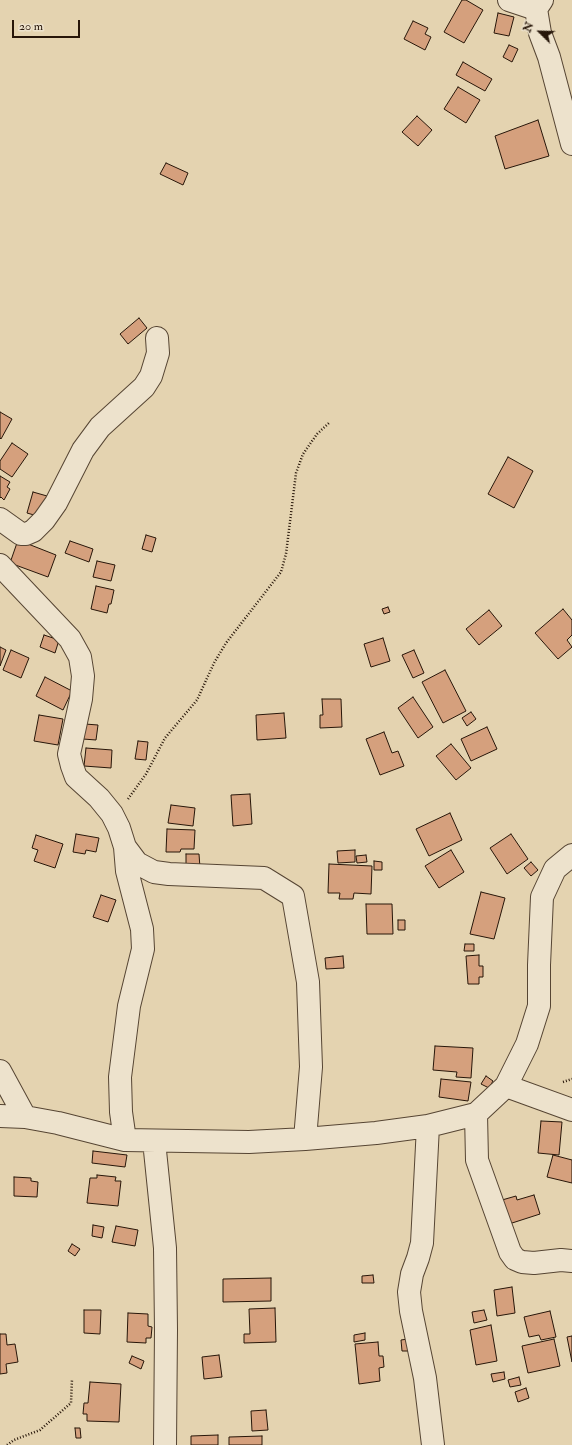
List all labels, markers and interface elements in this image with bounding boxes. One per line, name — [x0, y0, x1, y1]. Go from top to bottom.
scale bar — [14, 12, 82, 38]
north arrow — [520, 12, 560, 52]
text: 20 m — [19, 19, 43, 34]
text: N — [521, 20, 536, 34]

